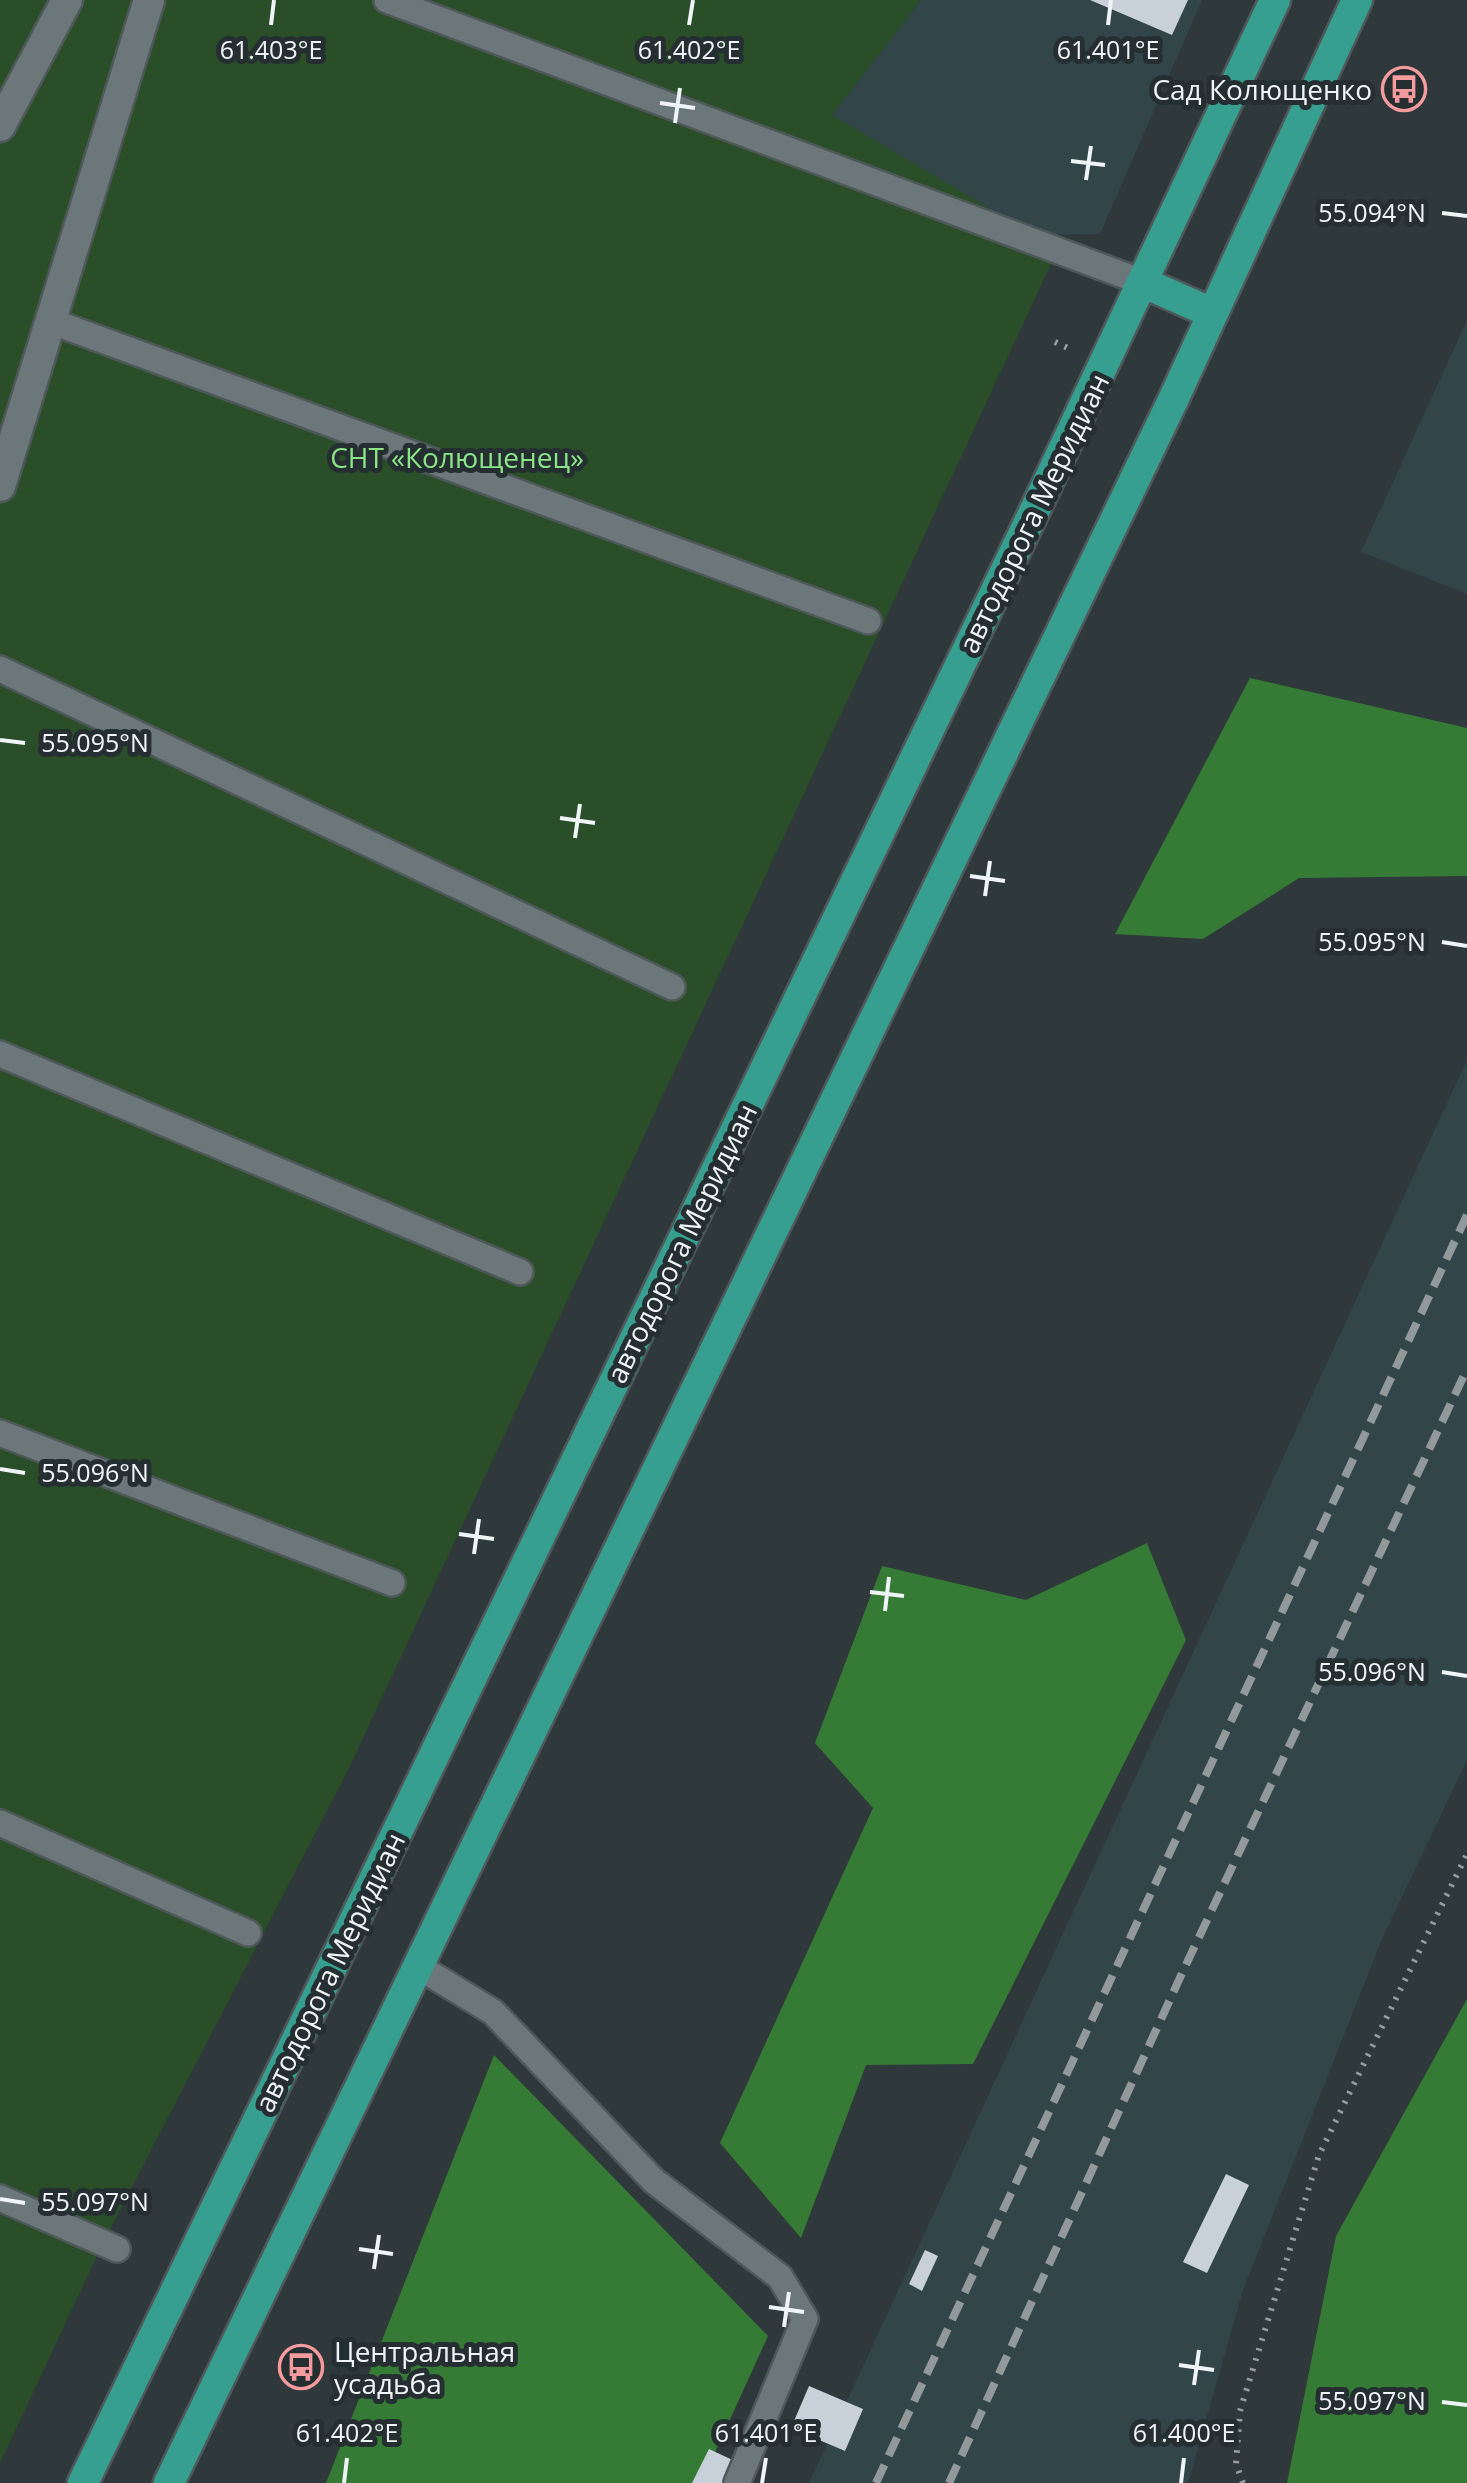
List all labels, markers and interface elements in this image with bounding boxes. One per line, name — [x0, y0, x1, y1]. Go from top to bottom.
text: 61.403°E — [220, 32, 322, 66]
text: 61.402°E — [638, 32, 740, 66]
text: 61.401°E — [1057, 32, 1159, 66]
bus stop icon: Сад Колющенко — [1381, 66, 1427, 112]
place label: Сад Колющенко — [1152, 70, 1372, 108]
text: 55.094°N — [1318, 195, 1426, 229]
street label: автодорога Меридиан — [949, 367, 1117, 659]
park label: СНТ «Колющенец» — [330, 438, 584, 476]
text: 55.095°N — [41, 725, 149, 759]
text: 55.095°N — [1318, 924, 1426, 958]
street label: автодорога Меридиан — [597, 1097, 765, 1389]
text: 55.096°N — [41, 1455, 149, 1489]
text: 55.096°N — [1318, 1654, 1426, 1688]
street label: автодорога Меридиан — [245, 1826, 413, 2118]
text: 55.097°N — [41, 2184, 149, 2218]
place label: Центральная усадьба — [334, 2332, 515, 2402]
bus stop icon: Центральная усадьба — [278, 2344, 324, 2390]
text: 55.097°N — [1318, 2383, 1426, 2417]
text: 61.402°E — [296, 2415, 398, 2449]
text: 61.401°E — [715, 2415, 817, 2449]
text: 61.400°E — [1133, 2415, 1235, 2449]

